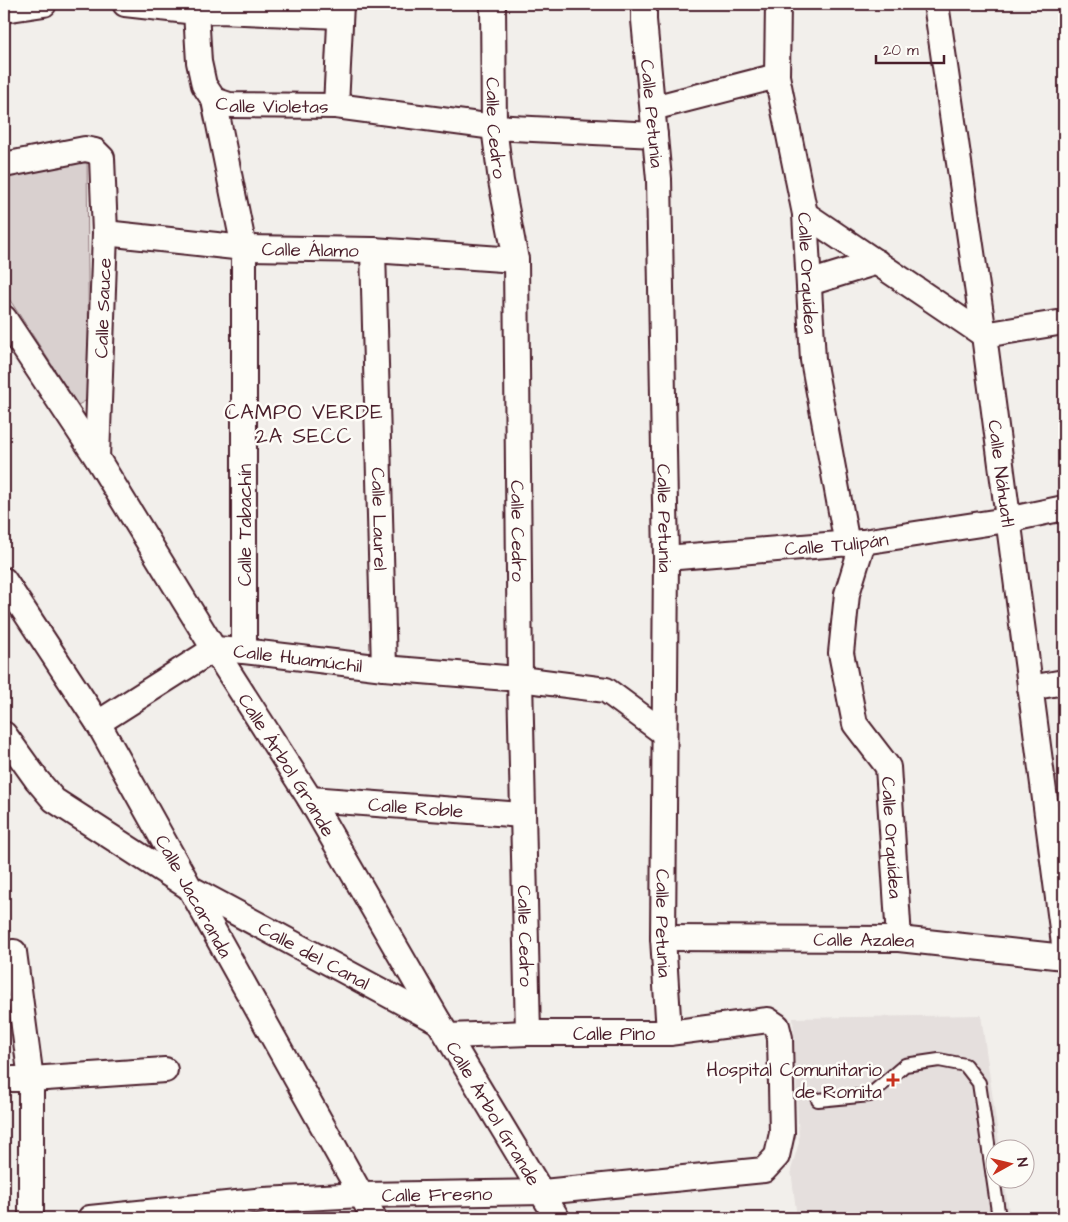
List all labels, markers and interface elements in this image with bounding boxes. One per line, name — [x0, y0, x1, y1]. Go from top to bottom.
scale bar — [876, 32, 943, 64]
text: 20 m — [883, 40, 919, 61]
street label: Calle Petunia — [633, 58, 670, 169]
street label: Calle Cedro — [479, 77, 513, 181]
street label: Calle Violetas — [212, 89, 329, 121]
street label: Calle Orquídea — [790, 211, 824, 335]
street label: Calle Álamo — [261, 236, 359, 265]
street label: Calle Sauce — [88, 257, 119, 359]
district label: CAMPO VERDE 2A SECC — [224, 398, 384, 451]
street label: Calle Náhuatl — [980, 418, 1021, 529]
street label: Calle Tabachín — [232, 464, 259, 586]
street label: Calle Petunia — [649, 464, 678, 573]
street label: Calle Laurel — [364, 467, 393, 571]
street label: Calle Cedro — [503, 480, 531, 582]
street label: Calle Tulipán — [784, 526, 890, 563]
street label: Calle Huamúchil — [233, 638, 364, 680]
street label: Calle Árbol Grande — [231, 689, 341, 842]
street label: Calle Orquídea — [874, 776, 908, 900]
street label: Calle Roble — [367, 791, 464, 826]
street label: Calle Jacaranda — [148, 830, 238, 963]
street label: Calle Petunia — [648, 869, 677, 979]
street label: Calle Cedro — [510, 885, 539, 988]
street label: Calle del Canal — [253, 915, 374, 997]
street label: Calle Azalea — [813, 927, 916, 956]
street label: Calle Pino — [573, 1021, 655, 1048]
street label: Calle Árbol Grande — [439, 1036, 546, 1191]
place label: Hospital Comunitario de Romita — [707, 1057, 882, 1106]
marker: Hospital Comunitario de Romita — [886, 1073, 900, 1087]
north arrow — [986, 1140, 1036, 1190]
text: N — [1011, 1157, 1032, 1168]
street label: Calle Fresno — [381, 1181, 493, 1210]

